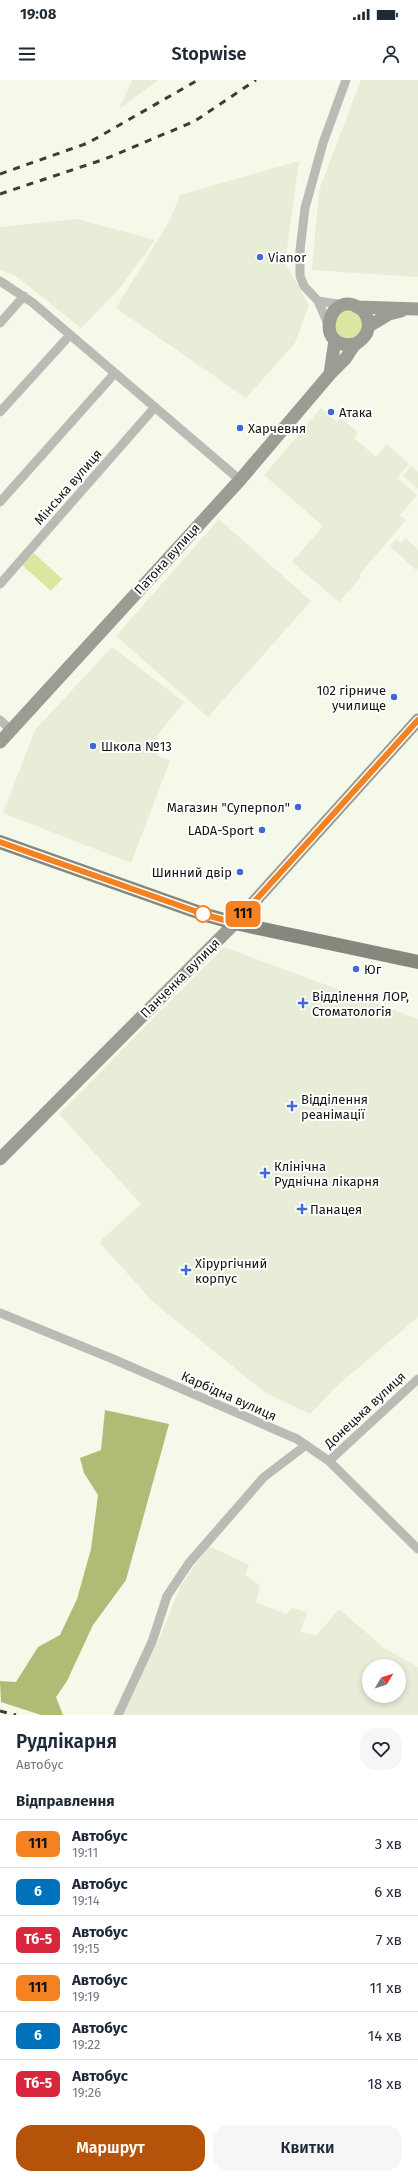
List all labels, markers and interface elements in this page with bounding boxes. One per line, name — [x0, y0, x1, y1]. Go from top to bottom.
text: 19:08 — [20, 5, 56, 23]
icon: menu — [16, 43, 38, 65]
text: Stopwise — [172, 43, 246, 65]
icon: person — [380, 43, 402, 65]
place label: Vianor — [268, 250, 306, 265]
marker: Vianor — [255, 252, 265, 262]
place label: Атака — [339, 405, 372, 420]
marker: Атака — [326, 407, 336, 417]
place label: Харчевня — [248, 421, 306, 436]
marker: Харчевня — [235, 423, 245, 433]
street label: Мінська вулиця — [31, 446, 105, 528]
street label: Патона вулиця — [131, 520, 203, 598]
place label: 102 гірниче училище — [317, 683, 386, 713]
marker: 102 гірниче училище — [389, 692, 399, 702]
place label: Школа №13 — [101, 739, 172, 754]
marker: Школа №13 — [88, 741, 98, 751]
place label: Магазин "Суперпол" — [167, 800, 290, 815]
marker: Магазин "Суперпол" — [293, 802, 303, 812]
place label: LADA-Sport — [188, 823, 254, 838]
marker: LADA-Sport — [257, 825, 267, 835]
place label: Шинний двір — [152, 865, 232, 880]
marker: Шинний двір — [235, 867, 245, 877]
line badge: 111 — [220, 901, 266, 927]
unlabelled marker — [194, 905, 212, 923]
text: 111 — [234, 905, 252, 922]
street label: Панченка вулиця — [137, 935, 223, 1021]
place label: Юг — [364, 962, 382, 977]
marker: Юг — [351, 964, 361, 974]
place label: Відділення ЛОР, Стоматологія — [312, 989, 409, 1019]
marker: Відділення ЛОР, Стоматологія — [297, 997, 309, 1009]
place label: Відділення реанімації — [301, 1092, 368, 1122]
marker: Відділення реанімації — [286, 1100, 298, 1112]
place label: Клінічна Руднічна лікарня — [274, 1159, 379, 1189]
marker: Клінічна Руднічна лікарня — [259, 1167, 271, 1179]
place label: Панацея — [310, 1202, 362, 1217]
marker: Панацея — [297, 1204, 307, 1214]
place label: Хірургічний корпус — [195, 1256, 267, 1286]
marker: Хірургічний корпус — [180, 1264, 192, 1276]
street label: Карбідна вулиця — [179, 1368, 279, 1424]
street label: Донецька вулиця — [321, 1369, 409, 1452]
north arrow — [362, 1659, 406, 1703]
map controls — [362, 1659, 406, 1703]
button: heart — [360, 1728, 402, 1770]
text: Рудлікарня — [16, 1730, 117, 1753]
text: Автобус — [16, 1757, 64, 1772]
text: Відправлення — [16, 1792, 115, 1810]
text: Автобус — [72, 1827, 128, 1845]
text: 111 — [29, 1835, 47, 1852]
text: 3 хв — [375, 1835, 402, 1853]
text: 19:11 — [72, 1845, 98, 1860]
text: Автобус — [72, 1875, 128, 1893]
text: 6 — [34, 1883, 42, 1900]
text: 6 хв — [374, 1883, 402, 1901]
text: 19:14 — [72, 1893, 100, 1908]
text: Автобус — [72, 1923, 128, 1941]
text: Тб-5 — [24, 1931, 52, 1948]
text: 7 хв — [376, 1931, 402, 1949]
text: 19:15 — [72, 1941, 99, 1956]
text: Автобус — [72, 1971, 128, 1989]
text: 111 — [29, 1979, 47, 1996]
text: 11 хв — [370, 1979, 402, 1997]
text: 19:19 — [72, 1989, 100, 2004]
text: Автобус — [72, 2019, 128, 2037]
text: 6 — [34, 2027, 42, 2044]
text: 14 хв — [368, 2027, 402, 2045]
text: 19:22 — [72, 2037, 100, 2052]
text: Автобус — [72, 2067, 128, 2085]
text: Тб-5 — [24, 2075, 52, 2092]
text: 18 хв — [368, 2075, 402, 2093]
text: 19:26 — [72, 2085, 101, 2100]
button: Маршрут — [16, 2125, 205, 2171]
button: Квитки — [213, 2125, 402, 2171]

